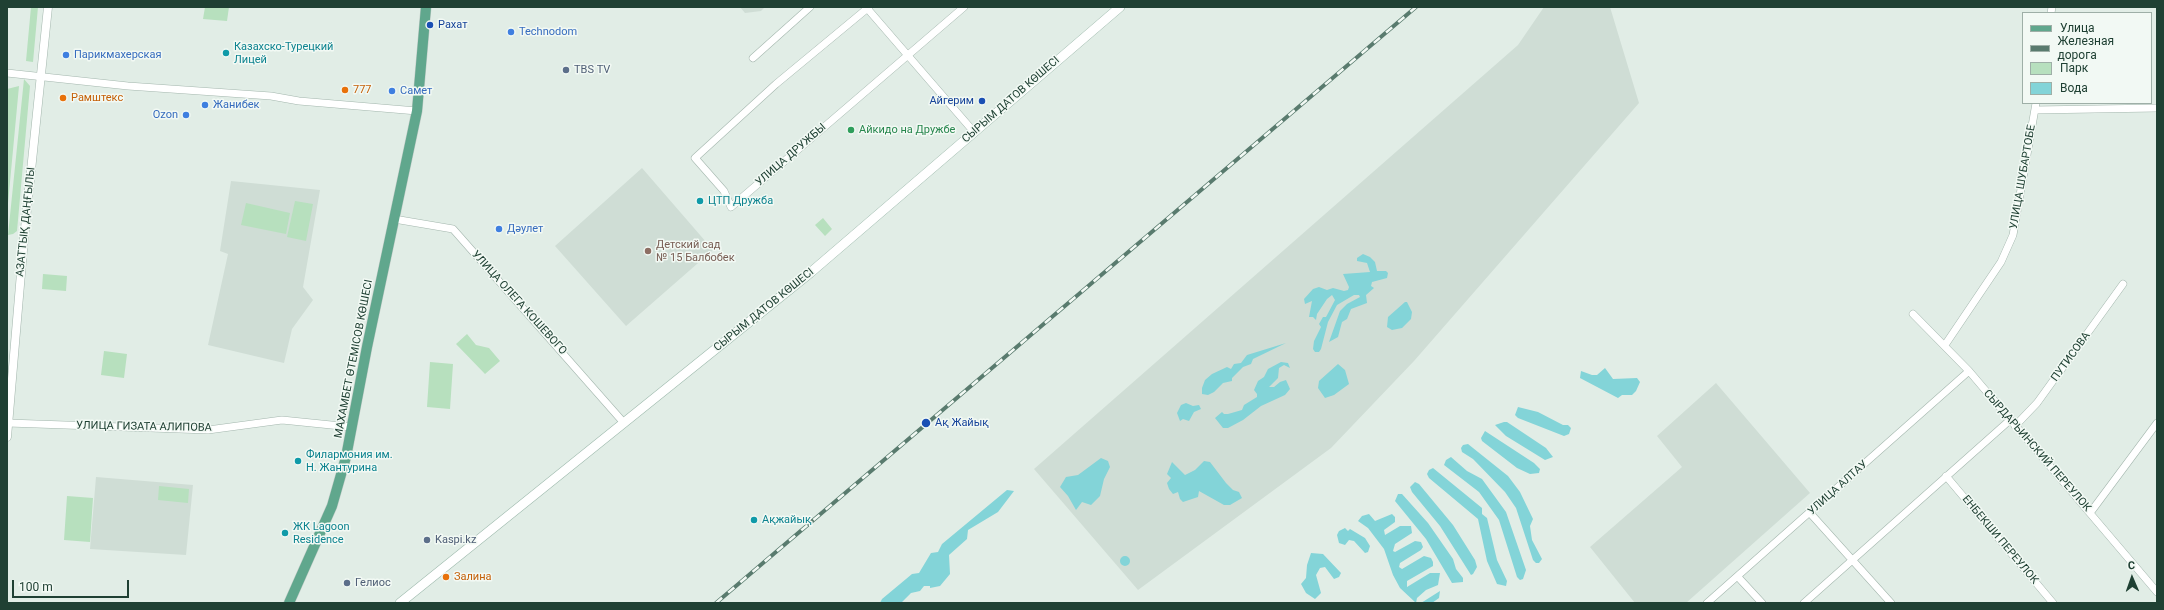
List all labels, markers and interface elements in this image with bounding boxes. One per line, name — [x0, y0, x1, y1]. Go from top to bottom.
legend — [2022, 12, 2152, 104]
place label: Рахат — [438, 18, 468, 32]
marker: Рахат — [425, 20, 435, 30]
text: Улица — [2060, 21, 2095, 35]
place label: Technodom — [519, 25, 577, 39]
marker: Technodom — [506, 27, 516, 37]
text: Железная дорога — [2058, 34, 2114, 62]
place label: Казахско-Турецкий Лицей — [234, 40, 333, 66]
place label: Парикмахерская — [74, 48, 162, 62]
marker: Казахско-Турецкий Лицей — [221, 48, 231, 58]
marker: Парикмахерская — [61, 50, 71, 60]
street label: СЫРЫМ ДАТОВ КӨШЕСІ — [960, 54, 1062, 146]
text: Парк — [2060, 61, 2088, 75]
place label: TBS TV — [574, 63, 610, 77]
marker: TBS TV — [561, 65, 571, 75]
text: Вода — [2060, 81, 2088, 95]
place label: 777 — [353, 83, 372, 97]
place label: Самет — [400, 84, 432, 98]
marker: 777 — [340, 85, 350, 95]
marker: Самет — [387, 86, 397, 96]
place label: Рамштекс — [71, 91, 123, 105]
marker: Рамштекс — [58, 93, 68, 103]
place label: Айгерим — [929, 94, 974, 108]
marker: Айгерим — [977, 96, 987, 106]
place label: Жанибек — [213, 98, 260, 112]
marker: Жанибек — [200, 100, 210, 110]
place label: Ozon — [153, 108, 178, 122]
marker: Ozon — [181, 110, 191, 120]
street label: УЛИЦА ДРУЖБЫ — [753, 121, 829, 189]
place label: Айкидо на Дружбе — [859, 123, 955, 137]
street label: УЛИЦА ШУБАРТОБЕ — [2007, 124, 2039, 230]
marker: Айкидо на Дружбе — [846, 125, 856, 135]
street label: АЗАТТЫҚ ДАҢҒЫЛЫ — [14, 167, 38, 277]
place label: ЦТП Дружба — [708, 194, 773, 208]
marker: ЦТП Дружба — [695, 196, 705, 206]
place label: Дәулет — [507, 222, 543, 236]
marker: Дәулет — [494, 224, 504, 234]
place label: Детский сад № 15 Балбобек — [656, 238, 735, 264]
marker: Детский сад № 15 Балбобек — [643, 246, 653, 256]
street label: УЛИЦА ОЛЕГА КОШЕВОГО — [469, 248, 569, 358]
street label: СЫРЫМ ДАТОВ КӨШЕСІ — [711, 266, 817, 354]
street label: МАХАМБЕТ ӨТЕМІСОВ КӨШЕСІ — [332, 278, 376, 440]
street label: ПУТИСОВА — [2049, 330, 2093, 384]
street label: СЫРДАРЬИНСКИЙ ПЕРЕУЛОК — [1980, 387, 2094, 515]
place label: Ақ Жайық — [935, 416, 989, 430]
marker: Ақ Жайық — [920, 417, 932, 429]
street label: УЛИЦА ГИЗАТА АЛИПОВА — [76, 419, 212, 435]
place label: Филармония им. Н. Жантурина — [306, 448, 393, 474]
marker: Филармония им. Н. Жантурина — [293, 456, 303, 466]
street label: УЛИЦА АЛТАУ — [1806, 458, 1870, 518]
street label: ЕНБЕКШИ ПЕРЕУЛОК — [1959, 493, 2041, 587]
place label: Ақжайық — [762, 513, 811, 527]
marker: Ақжайық — [749, 515, 759, 525]
place label: ЖК Lagoon Residence — [293, 520, 349, 546]
marker: ЖК Lagoon Residence — [280, 528, 290, 538]
place label: Kaspi.kz — [435, 533, 476, 547]
marker: Kaspi.kz — [422, 535, 432, 545]
north arrow — [2112, 558, 2152, 598]
text: С — [2128, 559, 2135, 572]
place label: Залина — [454, 570, 492, 584]
scale bar — [14, 572, 131, 598]
marker: Залина — [441, 572, 451, 582]
place label: Гелиос — [355, 576, 391, 590]
marker: Гелиос — [342, 578, 352, 588]
text: 100 m — [19, 580, 53, 594]

